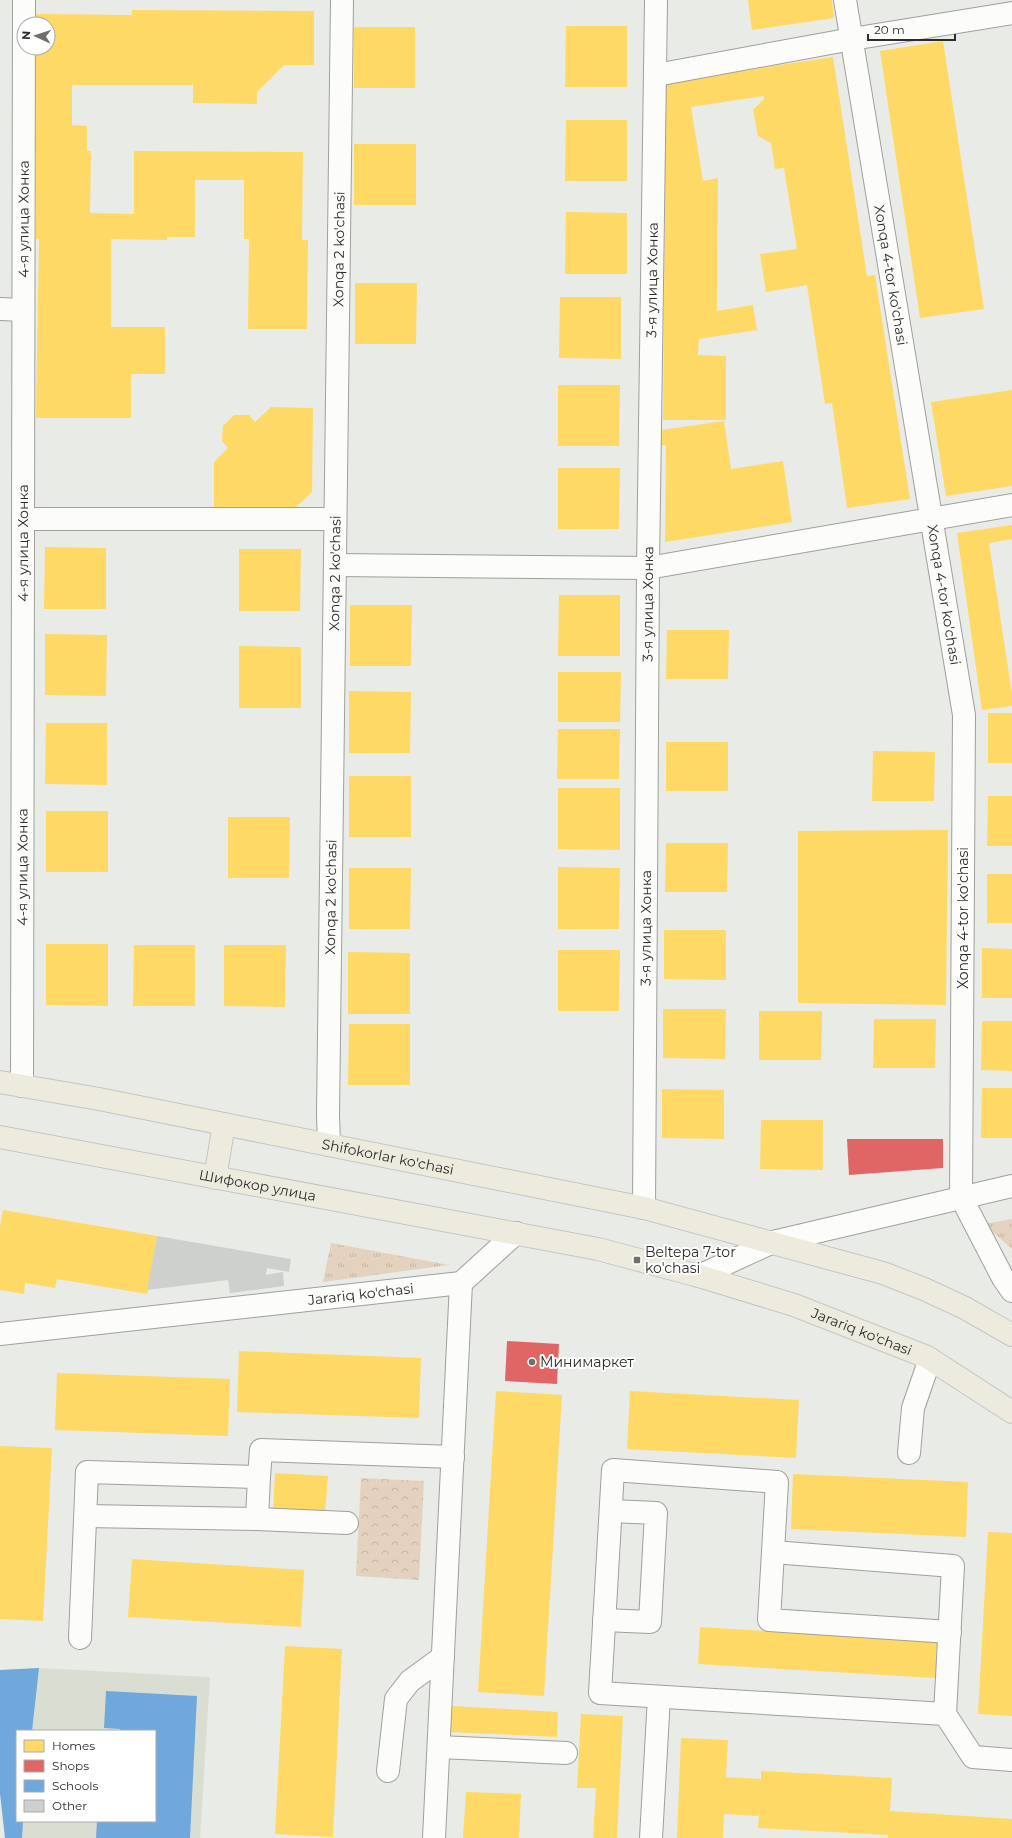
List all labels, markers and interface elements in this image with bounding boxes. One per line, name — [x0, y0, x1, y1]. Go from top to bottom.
north arrow — [16, 16, 56, 56]
scale bar — [868, 16, 955, 42]
text: 20 m — [874, 22, 905, 37]
text: N — [19, 31, 33, 40]
street label: 4-я улица Хонка — [14, 160, 33, 278]
street label: Xonqa 2 ko'chasi — [329, 191, 349, 307]
street label: Xonqa 4-tor ko'chasi — [870, 204, 911, 347]
street label: 3-я улица Хонка — [642, 222, 662, 338]
street label: 4-я улица Хонка — [14, 484, 32, 602]
street label: Xonqa 2 ko'chasi — [325, 515, 345, 631]
street label: Xonqa 4-tor ko'chasi — [923, 523, 965, 666]
street label: 3-я улица Хонка — [638, 546, 657, 662]
street label: 4-я улица Хонка — [13, 808, 32, 926]
street label: Xonqa 2 ko'chasi — [321, 839, 340, 955]
street label: Xonqa 4-tor ko'chasi — [954, 847, 972, 989]
street label: 3-я улица Хонка — [636, 870, 655, 986]
street label: Shifokorlar ko'chasi — [320, 1135, 456, 1179]
street label: Шифокор улица — [198, 1165, 318, 1205]
place label: Beltepa 7-tor ko'chasi — [645, 1243, 736, 1277]
marker: Beltepa 7-tor ko'chasi — [632, 1255, 642, 1265]
street label: Jarariq ko'chasi — [306, 1279, 415, 1309]
street label: Jarariq ko'chasi — [808, 1303, 915, 1359]
place label: Минимаркет — [540, 1353, 634, 1371]
marker: Минимаркет — [527, 1357, 537, 1367]
legend — [16, 1730, 156, 1822]
text: Homes — [52, 1738, 95, 1753]
text: Shops — [52, 1758, 89, 1773]
text: Schools — [52, 1778, 98, 1793]
text: Other — [52, 1798, 87, 1813]

